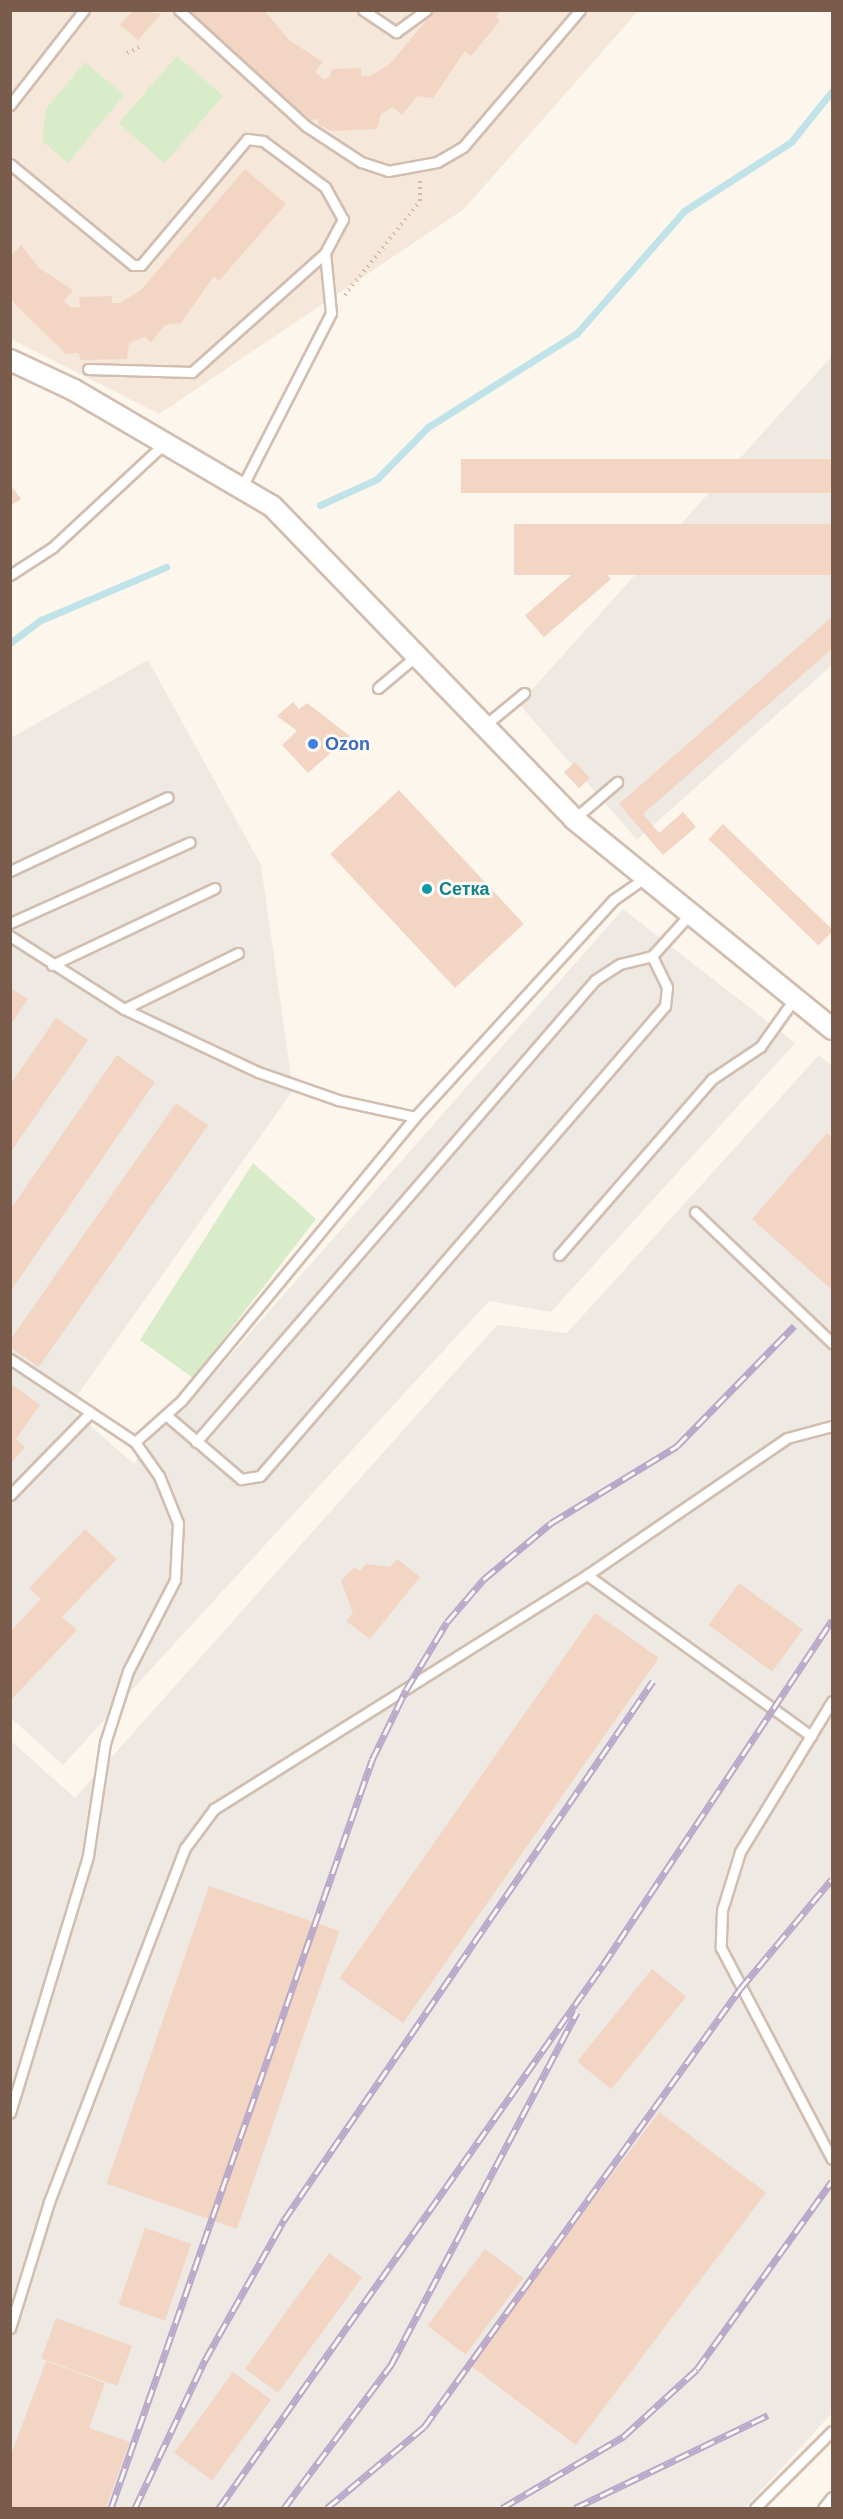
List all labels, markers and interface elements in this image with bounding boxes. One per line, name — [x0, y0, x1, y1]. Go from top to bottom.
place label: Ozon — [325, 733, 370, 755]
marker: Ozon — [306, 737, 320, 751]
place label: Сетка — [439, 878, 490, 900]
marker: Сетка — [420, 882, 434, 896]

